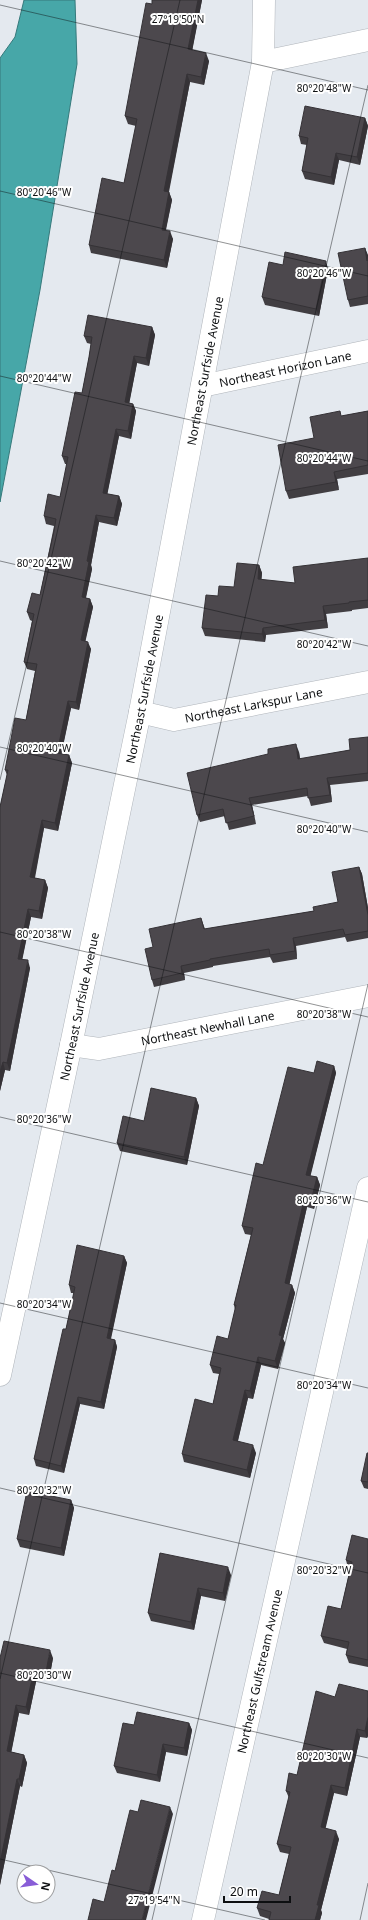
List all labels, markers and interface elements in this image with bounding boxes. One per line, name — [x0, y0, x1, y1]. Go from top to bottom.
text: 27°19'50"N — [152, 12, 204, 26]
text: 80°20'48"W — [297, 81, 352, 95]
text: 80°20'46"W — [17, 185, 72, 199]
text: 80°20'46"W — [297, 266, 352, 280]
street label: Northeast Surfside Avenue — [182, 295, 227, 447]
street label: Northeast Horizon Lane — [217, 346, 353, 391]
text: 80°20'44"W — [17, 371, 72, 385]
text: 80°20'44"W — [297, 451, 352, 465]
text: 80°20'42"W — [17, 556, 72, 570]
street label: Northeast Surfside Avenue — [121, 613, 167, 765]
text: 80°20'42"W — [297, 637, 352, 651]
street label: Northeast Larkspur Lane — [183, 683, 324, 726]
text: 80°20'40"W — [17, 741, 72, 755]
text: 80°20'40"W — [297, 822, 352, 836]
text: 80°20'38"W — [17, 927, 72, 941]
street label: Northeast Surfside Avenue — [55, 930, 103, 1082]
street label: Northeast Newhall Lane — [139, 1006, 276, 1049]
text: 80°20'38"W — [297, 1007, 352, 1021]
text: 80°20'36"W — [17, 1112, 72, 1126]
text: 80°20'36"W — [297, 1193, 352, 1207]
text: 80°20'34"W — [17, 1297, 72, 1311]
text: 80°20'34"W — [297, 1378, 352, 1392]
text: 80°20'32"W — [17, 1483, 72, 1497]
text: 80°20'32"W — [297, 1563, 352, 1577]
street label: Northeast Gulfstream Avenue — [232, 1587, 286, 1755]
text: 80°20'30"W — [17, 1668, 72, 1682]
text: 80°20'30"W — [297, 1749, 352, 1763]
north arrow — [16, 1864, 56, 1904]
scale bar — [224, 1878, 290, 1904]
text: N — [38, 1880, 55, 1892]
text: 20 m — [230, 1883, 258, 1900]
text: 27°19'54"N — [128, 1893, 180, 1907]

